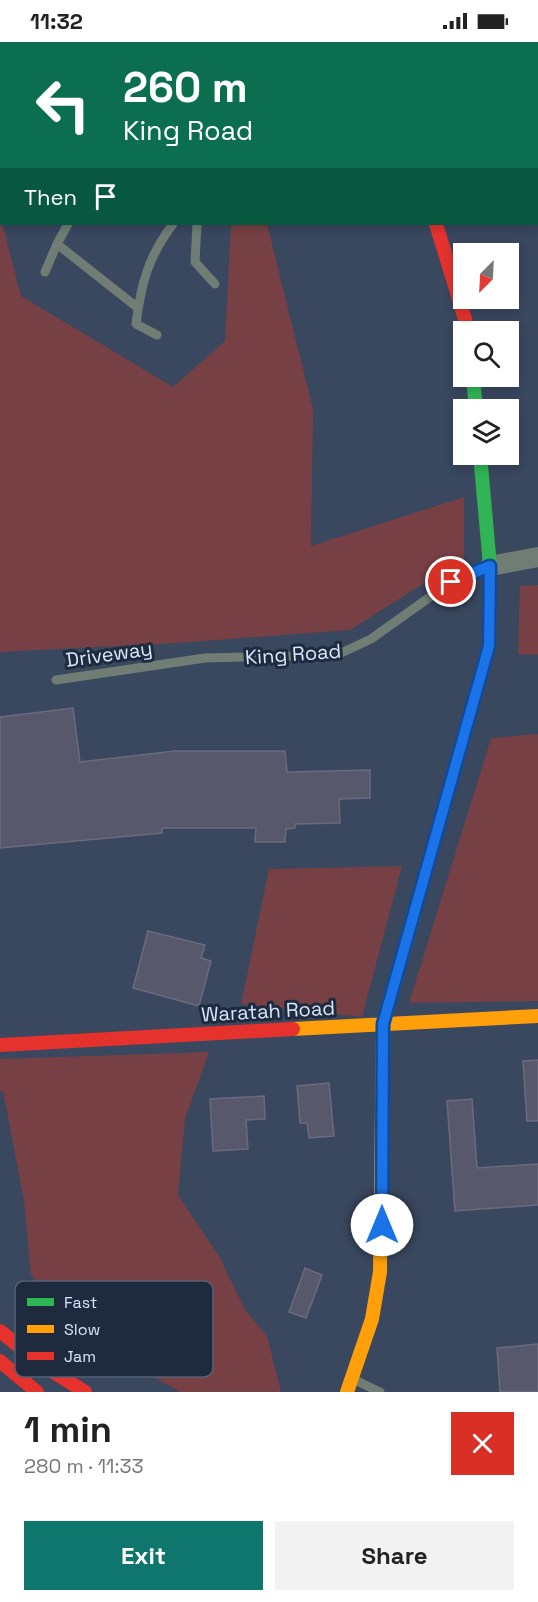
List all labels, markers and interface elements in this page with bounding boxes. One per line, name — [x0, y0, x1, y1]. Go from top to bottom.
text: 11:32 — [30, 7, 83, 35]
text: 260 m — [123, 61, 248, 114]
icon: left — [24, 66, 102, 144]
text: King Road — [123, 113, 253, 148]
icon: arrive — [89, 180, 122, 213]
text: Then — [24, 183, 77, 211]
north arrow — [453, 243, 519, 309]
map controls — [453, 243, 519, 465]
button: search — [453, 321, 519, 387]
button: layers — [453, 399, 519, 465]
pin — [425, 556, 476, 607]
icon: arrive — [434, 565, 467, 598]
street label: Driveway — [64, 635, 154, 673]
street label: King Road — [244, 638, 342, 670]
street label: Waratah Road — [200, 995, 336, 1027]
position arrow — [350, 1193, 414, 1257]
legend — [15, 1281, 213, 1377]
text: Fast — [64, 1292, 97, 1313]
text: Slow — [64, 1319, 100, 1340]
text: Jam — [64, 1346, 96, 1367]
text: 1 min — [24, 1407, 112, 1453]
button: close — [451, 1412, 514, 1475]
text: 280 m · 11:33 — [24, 1453, 144, 1479]
button: Exit — [24, 1521, 263, 1590]
button: Share — [275, 1521, 514, 1590]

